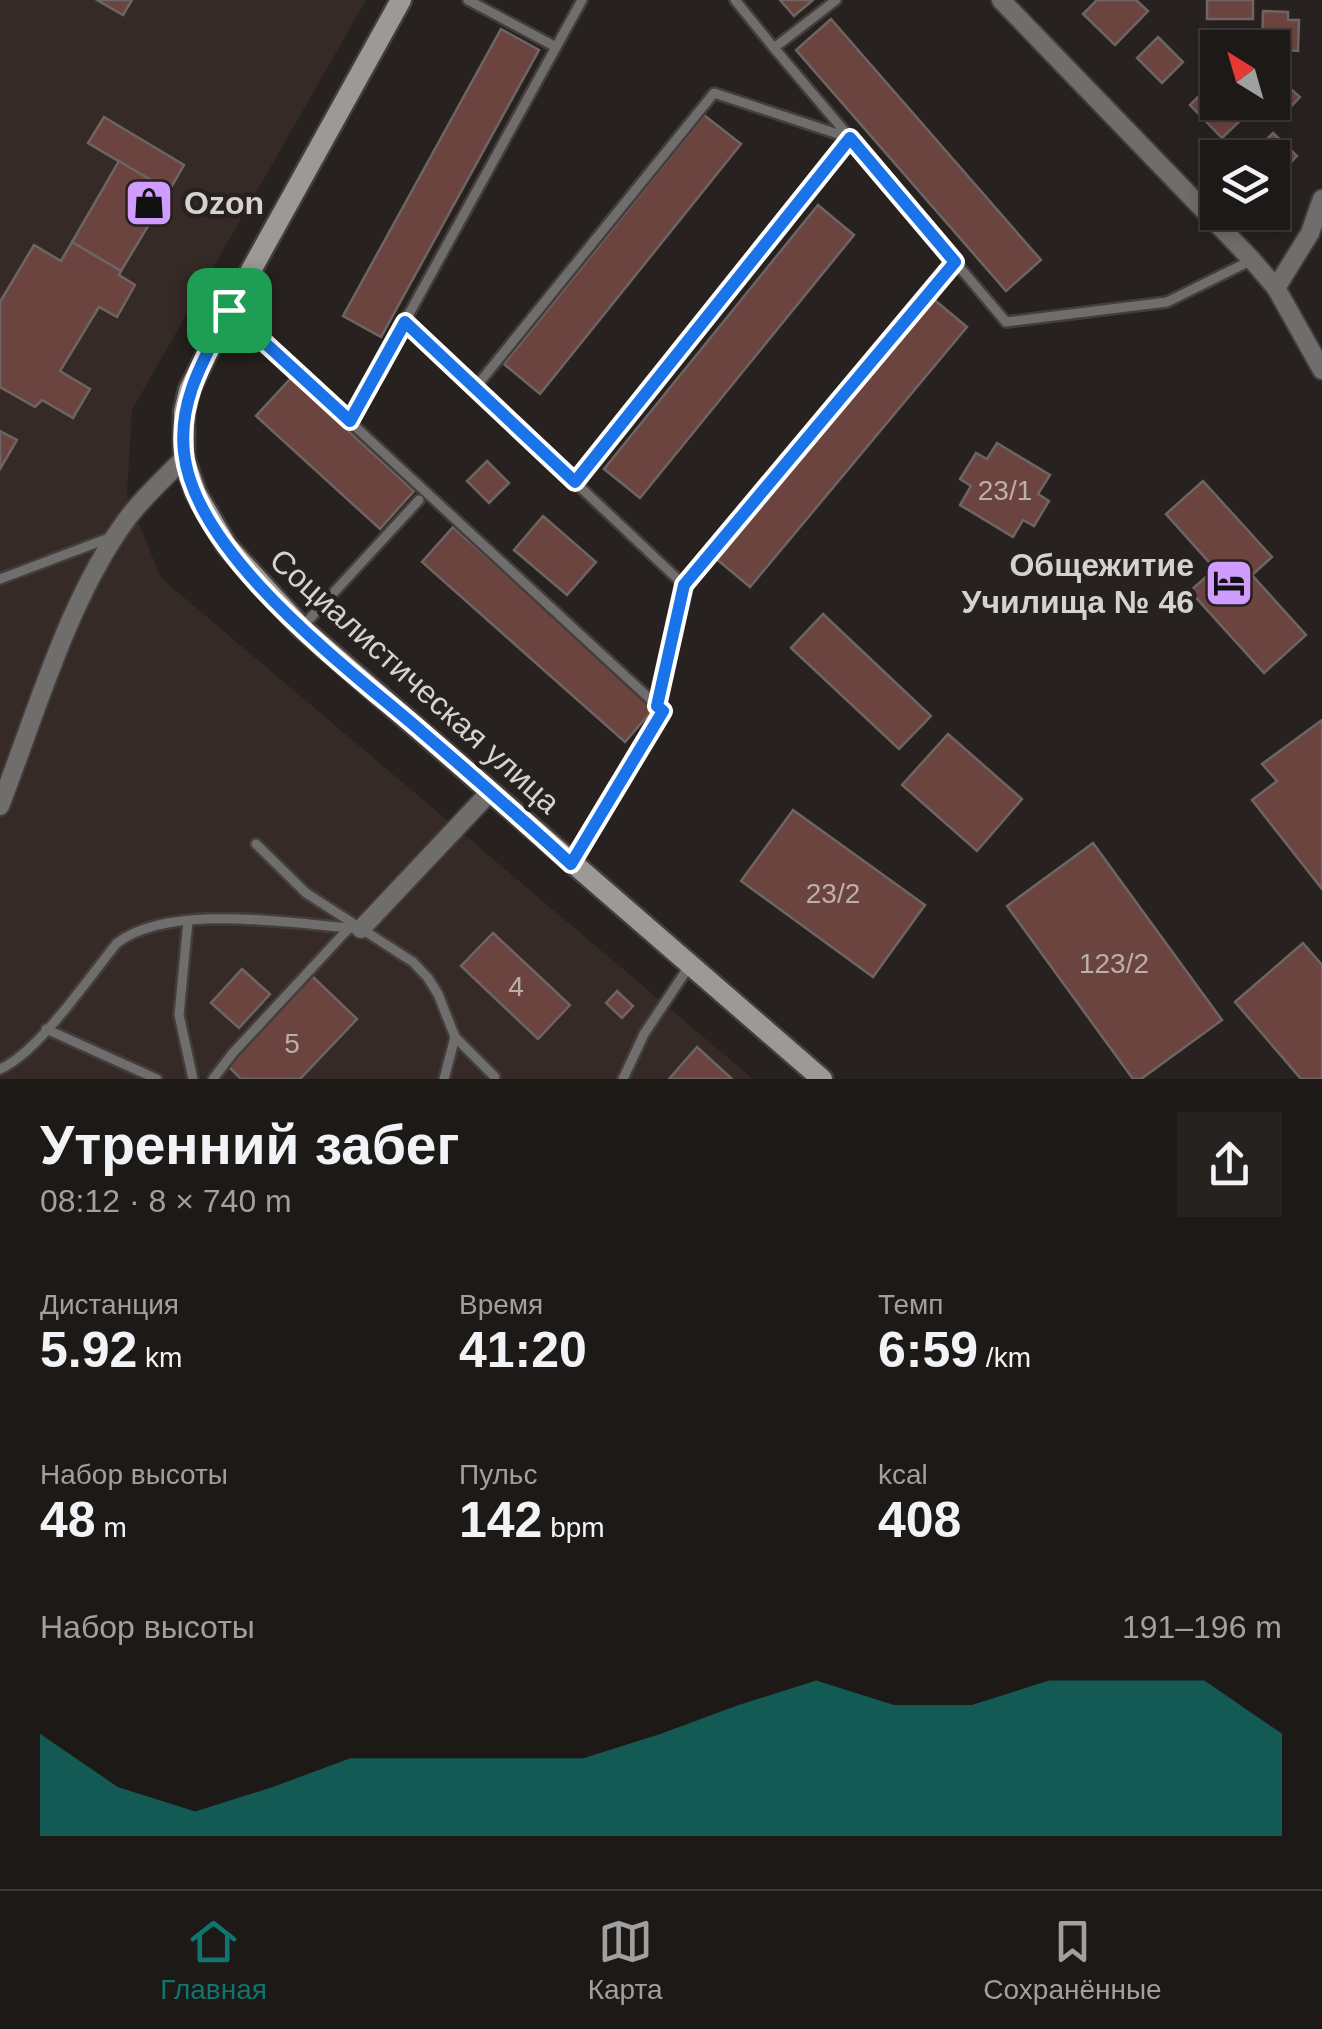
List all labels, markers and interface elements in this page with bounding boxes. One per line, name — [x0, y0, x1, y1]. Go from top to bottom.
north arrow — [1200, 30, 1290, 120]
map controls — [1200, 30, 1290, 230]
button: layers — [1200, 140, 1290, 230]
shop icon: Ozon — [123, 177, 175, 229]
place label: Ozon — [184, 185, 264, 221]
pin — [187, 268, 272, 353]
icon: arrive — [202, 283, 257, 338]
house number: 23/1 — [978, 475, 1032, 506]
street label: Социалистическая улица — [263, 541, 567, 821]
place label: Общежитие Училища № 46 — [962, 547, 1194, 620]
hotel icon: Общежитие Училища № 46 — [1203, 557, 1255, 609]
house number: 23/2 — [806, 878, 860, 909]
house number: 123/2 — [1079, 948, 1149, 979]
house number: 4 — [508, 971, 524, 1002]
house number: 5 — [284, 1028, 300, 1059]
button: share — [1177, 1112, 1282, 1217]
text: Утренний забег — [40, 1114, 459, 1176]
text: 08:12 · 8 × 740 m — [40, 1183, 292, 1219]
text: Дистанция — [40, 1289, 179, 1320]
text: Время — [459, 1289, 543, 1320]
text: Темп — [878, 1289, 944, 1320]
text: 5.92 — [40, 1322, 137, 1378]
text: 41:20 — [459, 1322, 587, 1378]
text: 6:59 — [878, 1322, 978, 1378]
text: km — [137, 1342, 182, 1373]
text: /km — [978, 1342, 1031, 1373]
text: Набор высоты — [40, 1459, 228, 1490]
text: Пульс — [459, 1459, 537, 1490]
text: kcal — [878, 1459, 928, 1490]
text: 48 — [40, 1492, 96, 1548]
text: 142 — [459, 1492, 542, 1548]
text: 408 — [878, 1492, 961, 1548]
text: m — [96, 1512, 127, 1543]
text: bpm — [542, 1512, 605, 1543]
text: Набор высоты — [40, 1609, 255, 1645]
text: 191–196 m — [1122, 1609, 1282, 1645]
tab: Главная — [160, 1914, 267, 2006]
tab: Карта — [588, 1914, 663, 2006]
tab: Сохранённые — [983, 1914, 1162, 2006]

